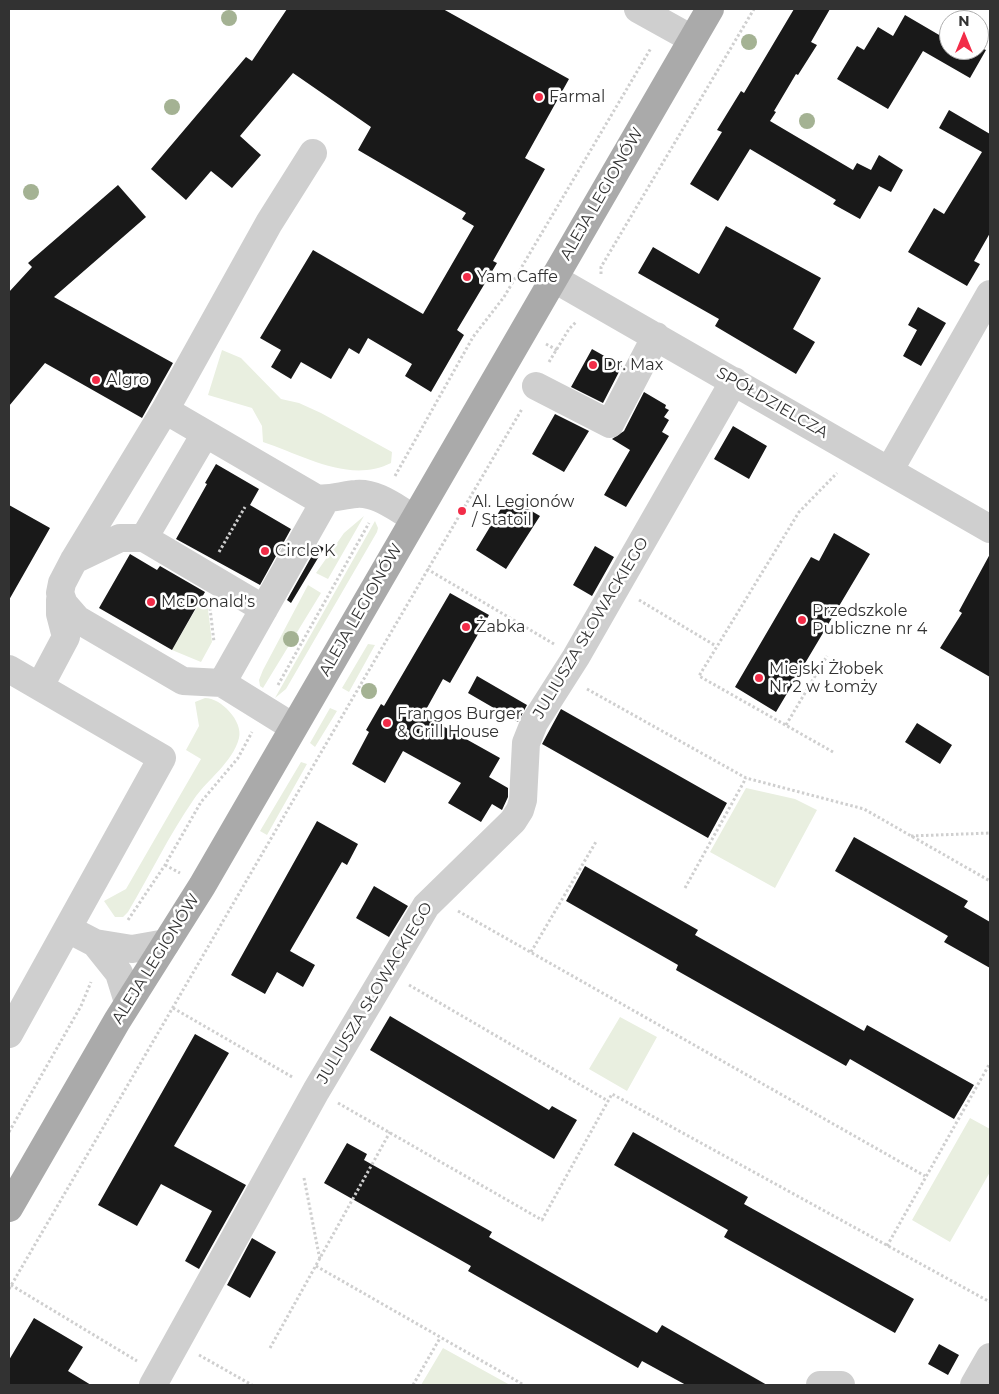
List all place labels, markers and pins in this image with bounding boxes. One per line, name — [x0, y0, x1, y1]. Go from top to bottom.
place label: Farmal — [549, 87, 605, 107]
marker: Farmal — [533, 91, 545, 103]
place label: Yam Caffe — [477, 267, 558, 287]
marker: Yam Caffe — [461, 271, 473, 283]
place label: Dr. Max — [603, 355, 663, 375]
marker: Dr. Max — [587, 359, 599, 371]
place label: Algro — [106, 370, 149, 390]
marker: Algro — [90, 374, 102, 386]
place label: Al. Legionów / Statoil — [472, 492, 574, 530]
marker: Al. Legionów / Statoil — [456, 505, 468, 517]
place label: Circle K — [275, 541, 335, 561]
marker: Circle K — [259, 545, 271, 557]
place label: McDonald's — [161, 592, 255, 612]
marker: McDonald's — [145, 596, 157, 608]
place label: Przedszkole Publiczne nr 4 — [812, 601, 927, 639]
marker: Przedszkole Publiczne nr 4 — [796, 614, 808, 626]
place label: Żabka — [476, 617, 526, 637]
marker: Żabka — [460, 621, 472, 633]
place label: Miejski Żłobek Nr 2 w Łomży — [769, 659, 883, 697]
marker: Miejski Żłobek Nr 2 w Łomży — [753, 672, 765, 684]
place label: Frangos Burger & Grill House — [397, 704, 522, 742]
marker: Frangos Burger & Grill House — [381, 717, 393, 729]

